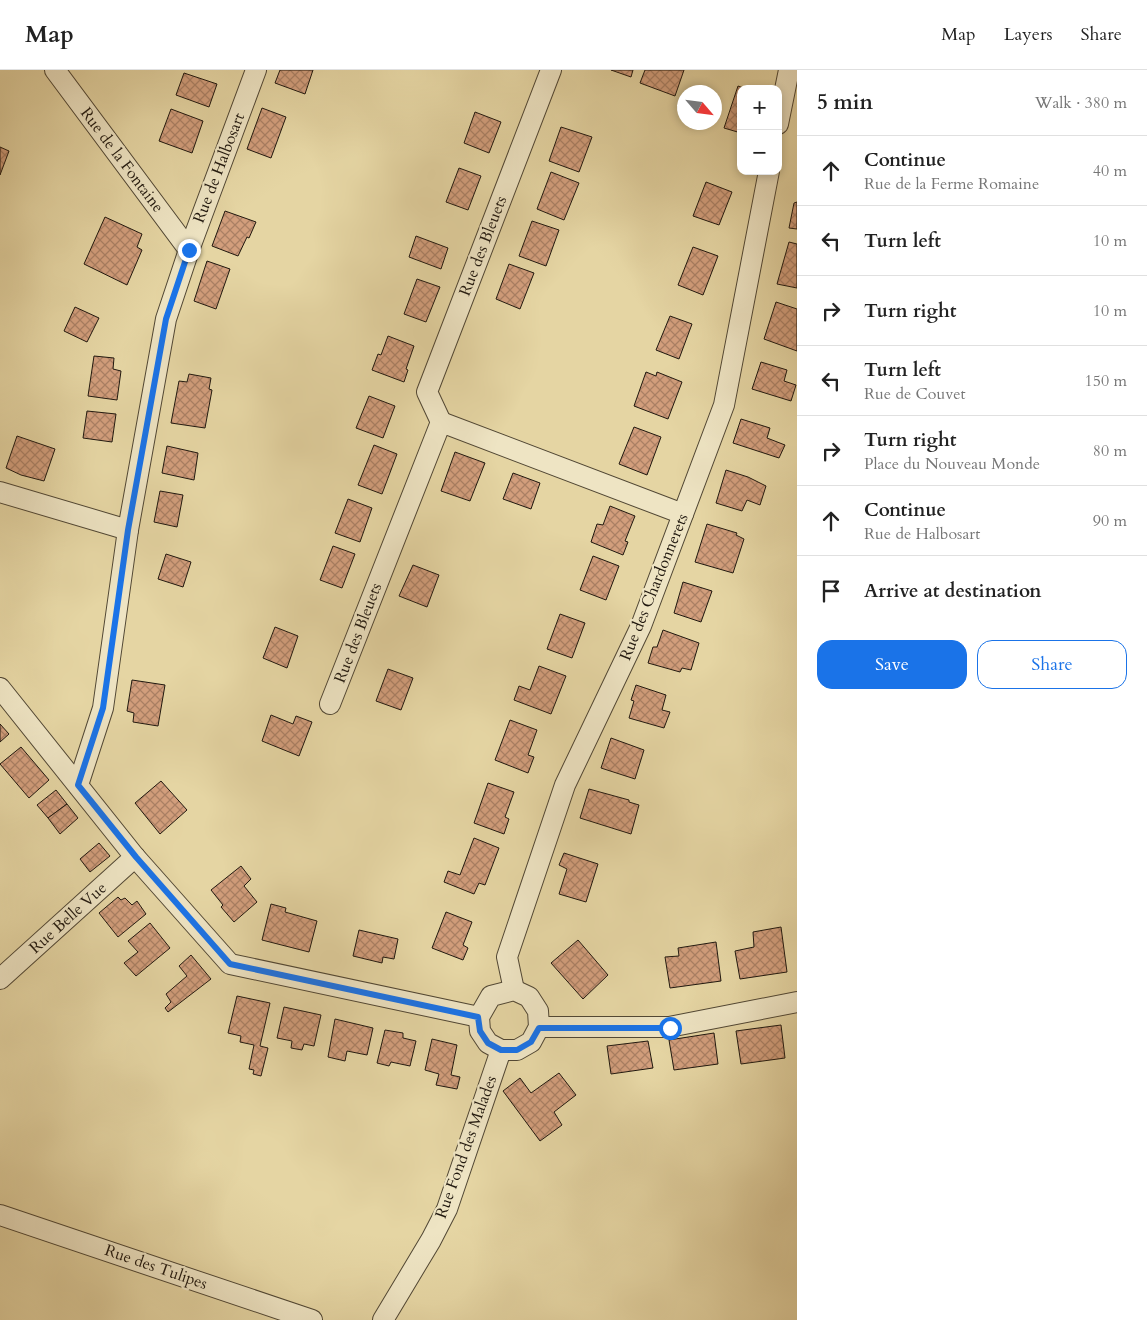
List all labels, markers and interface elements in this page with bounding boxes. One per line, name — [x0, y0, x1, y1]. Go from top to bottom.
text: Map — [25, 18, 74, 51]
text: Map — [941, 22, 976, 47]
text: Layers — [1004, 22, 1053, 47]
text: Share — [1081, 22, 1122, 47]
north arrow — [677, 85, 722, 130]
map controls — [737, 85, 782, 175]
button: + — [737, 85, 782, 130]
text: 5 min — [817, 88, 873, 117]
text: Walk · 380 m — [1035, 92, 1127, 114]
street label: Rue de la Fontaine — [75, 103, 169, 217]
street label: Rue de Halbosart — [188, 110, 250, 226]
button: − — [737, 130, 782, 175]
text: Continue — [864, 147, 946, 173]
icon: ahead — [817, 157, 845, 185]
text: 40 m — [1093, 160, 1127, 182]
text: Rue de la Ferme Romaine — [864, 173, 1039, 195]
street label: Rue des Bleuets — [454, 193, 512, 299]
icon: left — [817, 227, 845, 255]
text: Turn left — [864, 228, 941, 254]
text: 10 m — [1093, 230, 1127, 252]
route end — [178, 239, 201, 262]
icon: right — [817, 297, 845, 325]
text: Turn right — [864, 298, 956, 324]
text: 10 m — [1093, 300, 1127, 322]
text: Turn left — [864, 357, 941, 383]
icon: left — [817, 367, 845, 395]
text: 150 m — [1085, 370, 1127, 392]
text: Rue de Couvet — [864, 383, 966, 405]
text: Turn right — [864, 427, 956, 453]
icon: right — [817, 437, 845, 465]
text: 80 m — [1093, 440, 1127, 462]
text: Place du Nouveau Monde — [864, 453, 1040, 475]
text: Continue — [864, 497, 946, 523]
icon: ahead — [817, 507, 845, 535]
street label: Rue des Chardonnerets — [614, 510, 694, 664]
text: 90 m — [1093, 510, 1127, 532]
text: Rue de Halbosart — [864, 523, 980, 545]
icon: arrive — [817, 577, 845, 605]
text: Arrive at destination — [864, 578, 1041, 604]
street label: Rue des Bleuets — [329, 580, 387, 686]
button: Save — [817, 640, 967, 689]
button: Share — [977, 640, 1127, 689]
street label: Rue Belle Vue — [25, 877, 111, 959]
route start — [659, 1017, 682, 1040]
street label: Rue Fond des Malades — [430, 1072, 502, 1222]
street label: Rue des Tulipes — [102, 1239, 210, 1295]

